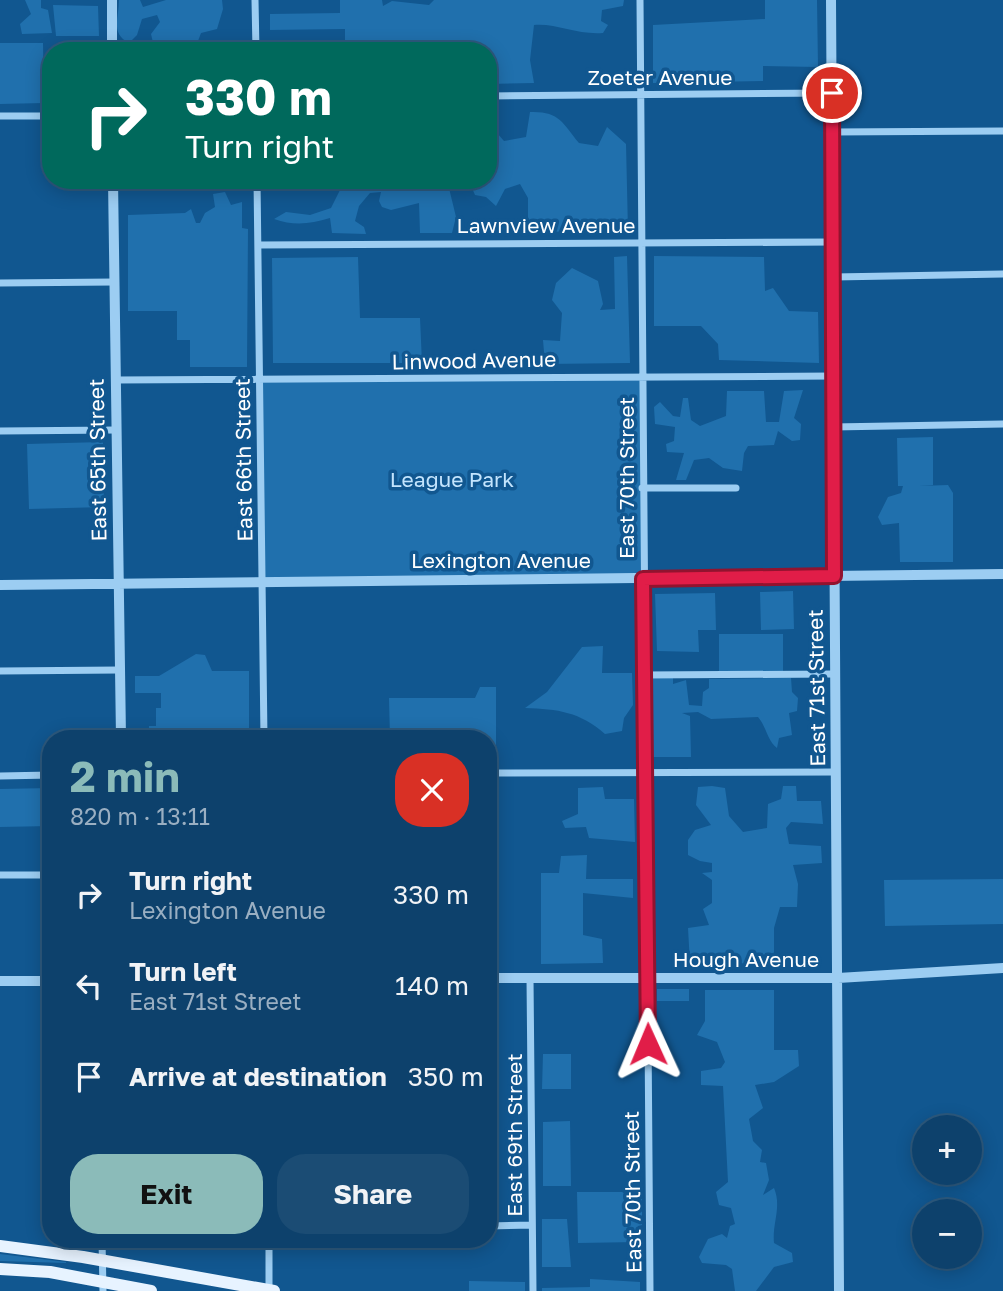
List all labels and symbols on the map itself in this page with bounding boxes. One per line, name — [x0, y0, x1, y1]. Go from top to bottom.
pin — [802, 63, 862, 123]
street label: Zoeter Avenue — [587, 64, 733, 90]
street label: Lawnview Avenue — [456, 212, 636, 238]
street label: Linwood Avenue — [391, 346, 557, 374]
street label: East 65th Street — [83, 378, 111, 542]
street label: East 66th Street — [229, 378, 257, 542]
street label: East 70th Street — [613, 397, 639, 559]
park label: League Park — [390, 466, 514, 492]
street label: Lexington Avenue — [411, 547, 591, 573]
street label: East 71st Street — [802, 609, 830, 767]
street label: Hough Avenue — [673, 946, 819, 972]
position arrow — [611, 1007, 685, 1081]
street label: East 69th Street — [501, 1053, 527, 1217]
street label: East 70th Street — [618, 1111, 646, 1273]

